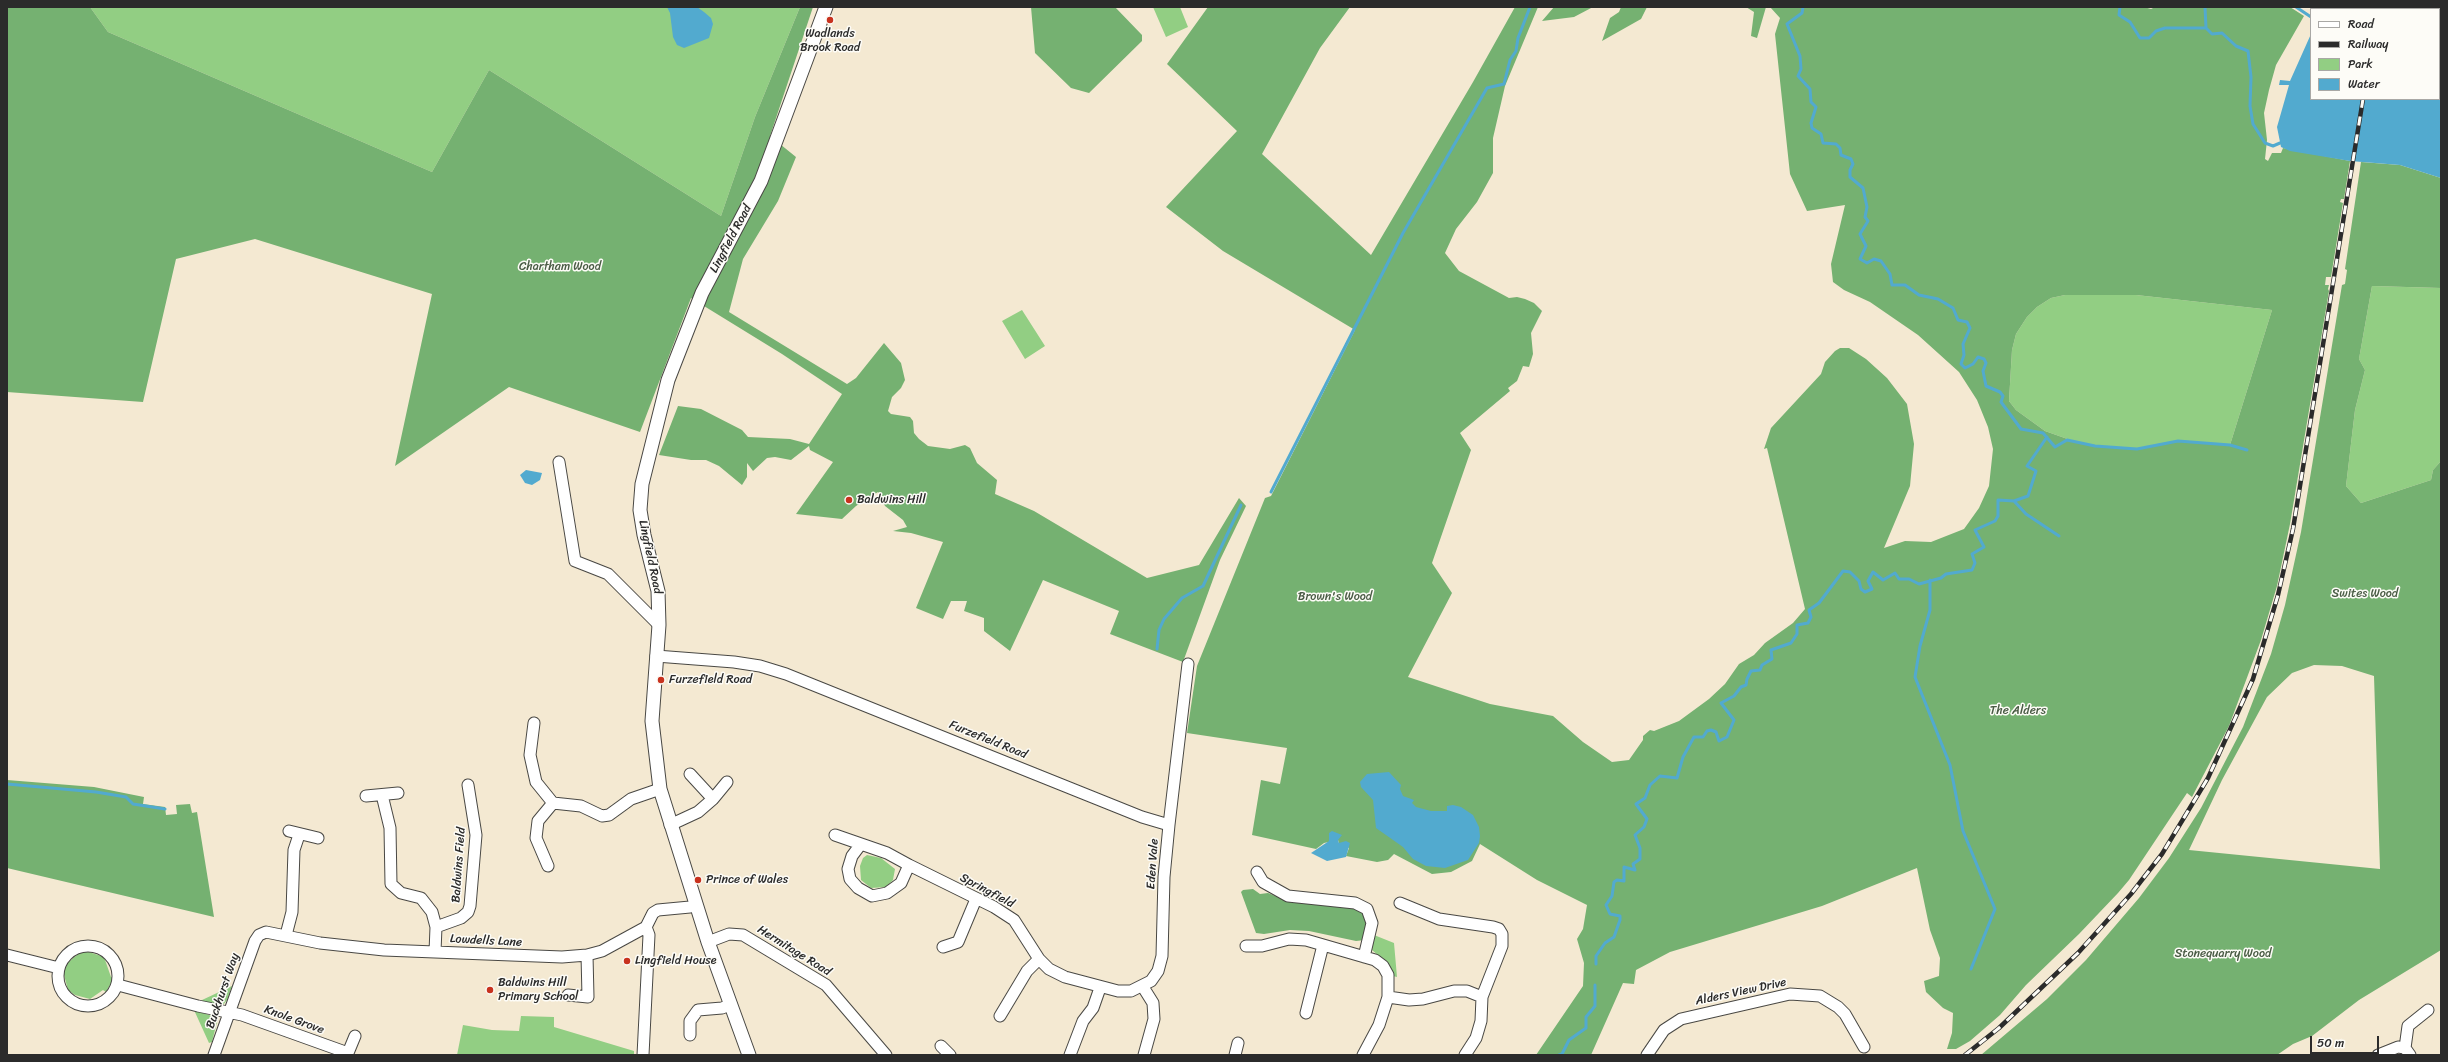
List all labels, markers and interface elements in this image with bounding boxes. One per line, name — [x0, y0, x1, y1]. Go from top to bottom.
legend — [2310, 8, 2440, 100]
text: Road — [2348, 13, 2374, 35]
marker: Wadlands Brook Road — [825, 15, 835, 25]
place label: Wadlands Brook Road — [800, 27, 860, 55]
text: Railway — [2348, 33, 2389, 55]
text: Park — [2348, 53, 2373, 75]
text: Water — [2348, 73, 2380, 95]
street label: Lingfield Road — [707, 202, 755, 276]
park label: Chartham Wood — [519, 260, 601, 274]
place label: Baldwins Hill — [857, 493, 926, 507]
marker: Baldwins Hill — [844, 495, 854, 505]
street label: Lingfield Road — [635, 519, 665, 595]
park label: Swites Wood — [2332, 587, 2398, 601]
park label: Brown's Wood — [1298, 590, 1372, 604]
place label: Furzefield Road — [669, 673, 752, 687]
marker: Furzefield Road — [656, 675, 666, 685]
park label: The Alders — [1990, 704, 2046, 718]
street label: Furzefield Road — [947, 718, 1029, 762]
street label: Baldwins Field — [449, 827, 469, 903]
street label: Eden Vale — [1144, 838, 1162, 890]
street label: Springfield — [957, 871, 1017, 911]
place label: Prince of Wales — [706, 873, 788, 887]
marker: Prince of Wales — [693, 875, 703, 885]
street label: Hermitage Road — [755, 923, 833, 979]
street label: Lowdells Lane — [450, 932, 522, 950]
park label: Stonequarry Wood — [2175, 947, 2271, 961]
street label: Buckhurst Way — [203, 951, 243, 1031]
place label: Lingfield House — [635, 954, 717, 968]
marker: Lingfield House — [622, 956, 632, 966]
street label: Alders View Drive — [1694, 975, 1788, 1009]
place label: Baldwins Hill Primary School — [498, 976, 578, 1004]
marker: Baldwins Hill Primary School — [485, 985, 495, 995]
street label: Knole Grove — [262, 1002, 326, 1038]
scale bar — [2312, 1028, 2381, 1054]
text: 50 m — [2317, 1032, 2344, 1054]

